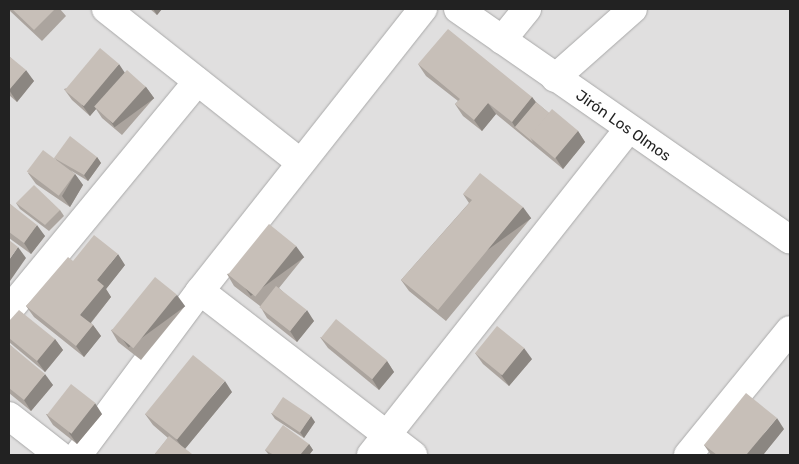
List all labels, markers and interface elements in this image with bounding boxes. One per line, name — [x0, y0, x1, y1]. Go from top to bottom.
street label: Jirón Los Olmos — [572, 87, 674, 165]

